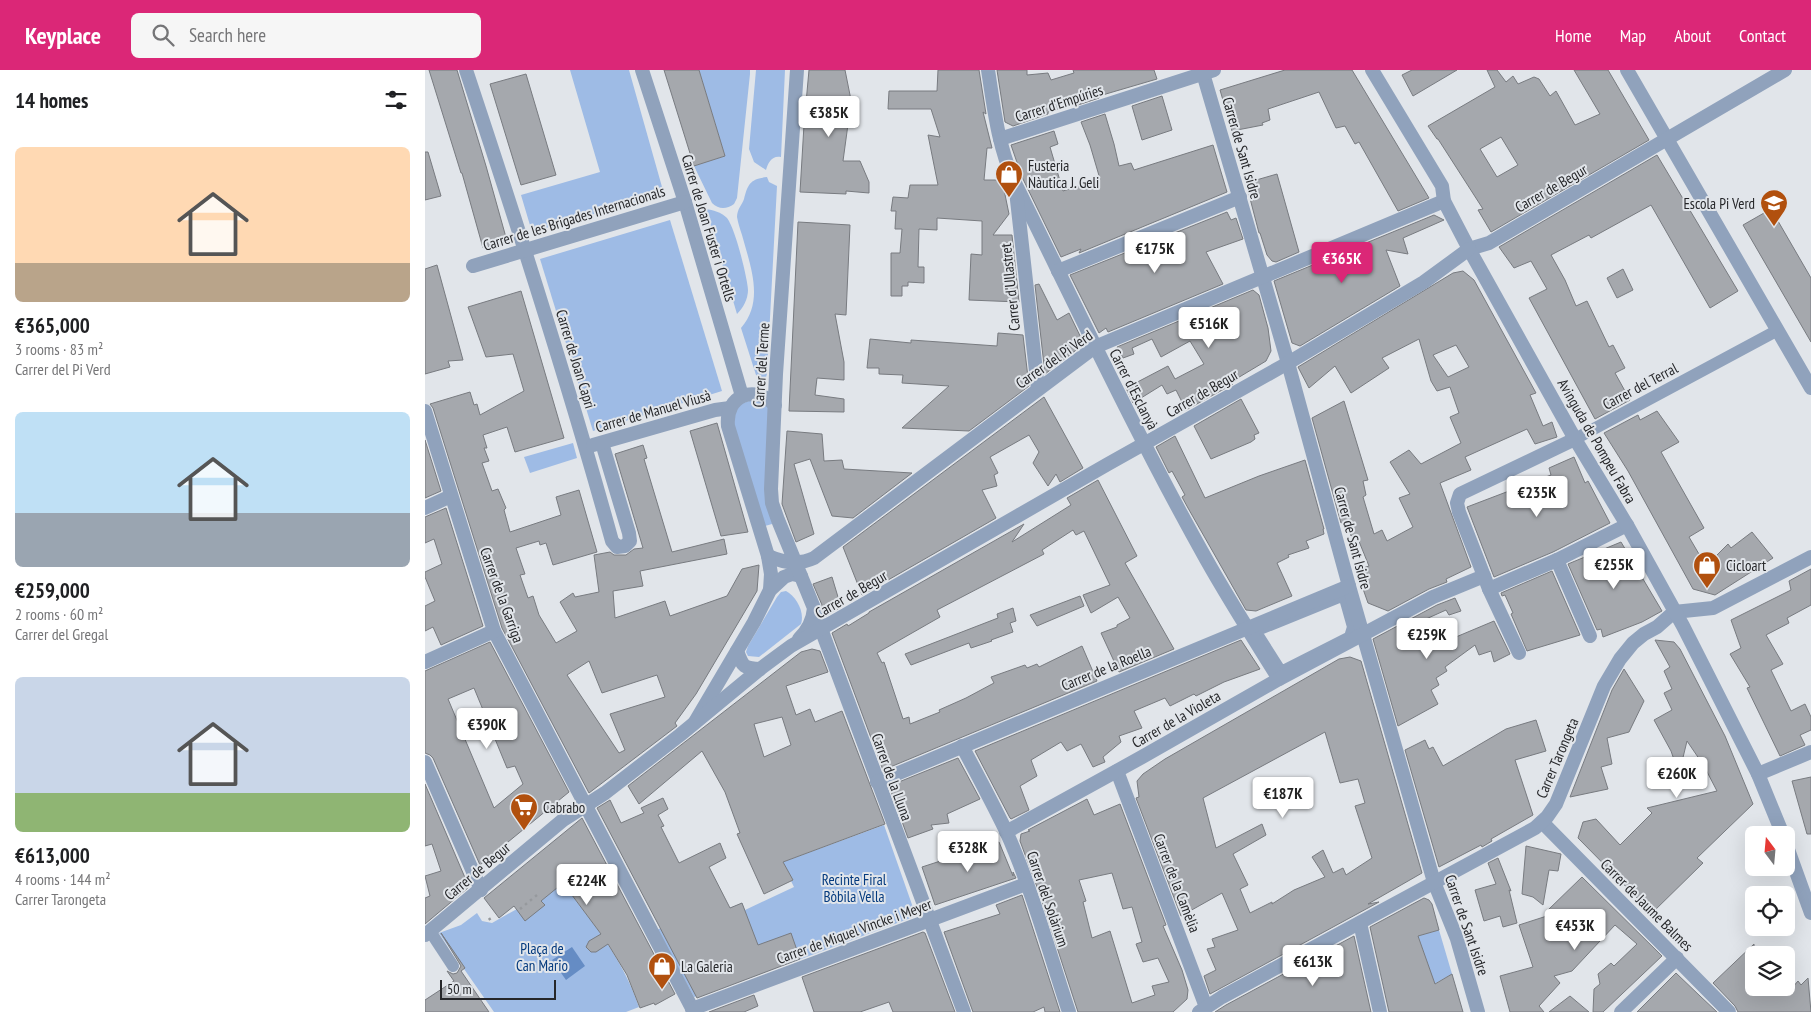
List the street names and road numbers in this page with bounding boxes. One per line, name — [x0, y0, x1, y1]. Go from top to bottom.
street label: Carrer d'Empúries — [1013, 80, 1105, 126]
street label: Carrer de Sant Isidre — [1218, 95, 1266, 201]
street label: Carrer de Joan Fuster i Ortells — [678, 152, 740, 304]
street label: Carrer de Begur — [1511, 159, 1591, 216]
street label: Carrer de les Brigades Internacionals — [481, 181, 667, 255]
street label: Carrer d'Ullastret — [996, 242, 1024, 332]
street label: Carrer de Joan Capri — [552, 307, 600, 411]
street label: Carrer del Terme — [749, 322, 773, 408]
street label: Carrer del Pi Verd — [1012, 326, 1096, 392]
street label: Carrer d'Esclanyà — [1106, 345, 1162, 433]
street label: Carrer del Terral — [1599, 358, 1681, 414]
street label: Carrer de Begur — [1162, 364, 1242, 421]
street label: Avinguda de Pompeu Fabra — [1554, 375, 1640, 507]
street label: Carrer de Manuel Viusà — [593, 385, 713, 437]
street label: Carrer de Sant Isidre — [1330, 485, 1376, 591]
street label: Carrer de la Garriga — [476, 545, 528, 645]
street label: Carrer de Begur — [811, 565, 891, 622]
street label: Carrer de la Roella — [1058, 641, 1154, 695]
street label: Carrer de la Violeta — [1128, 686, 1224, 752]
street label: Carrer Tarongeta — [1532, 715, 1582, 801]
street label: Carrer de la Lluna — [867, 731, 917, 823]
street label: Carrer de la Camèlia — [1149, 831, 1205, 935]
street label: Carrer de Begur — [440, 837, 515, 904]
street label: Carrer del Solàrium — [1023, 849, 1073, 949]
street label: Carrer de Jaume Balmes — [1597, 855, 1697, 955]
street label: Carrer de Sant Isidre — [1441, 872, 1493, 978]
street label: Carrer de Miquel Vincke i Meyer — [774, 894, 935, 968]

